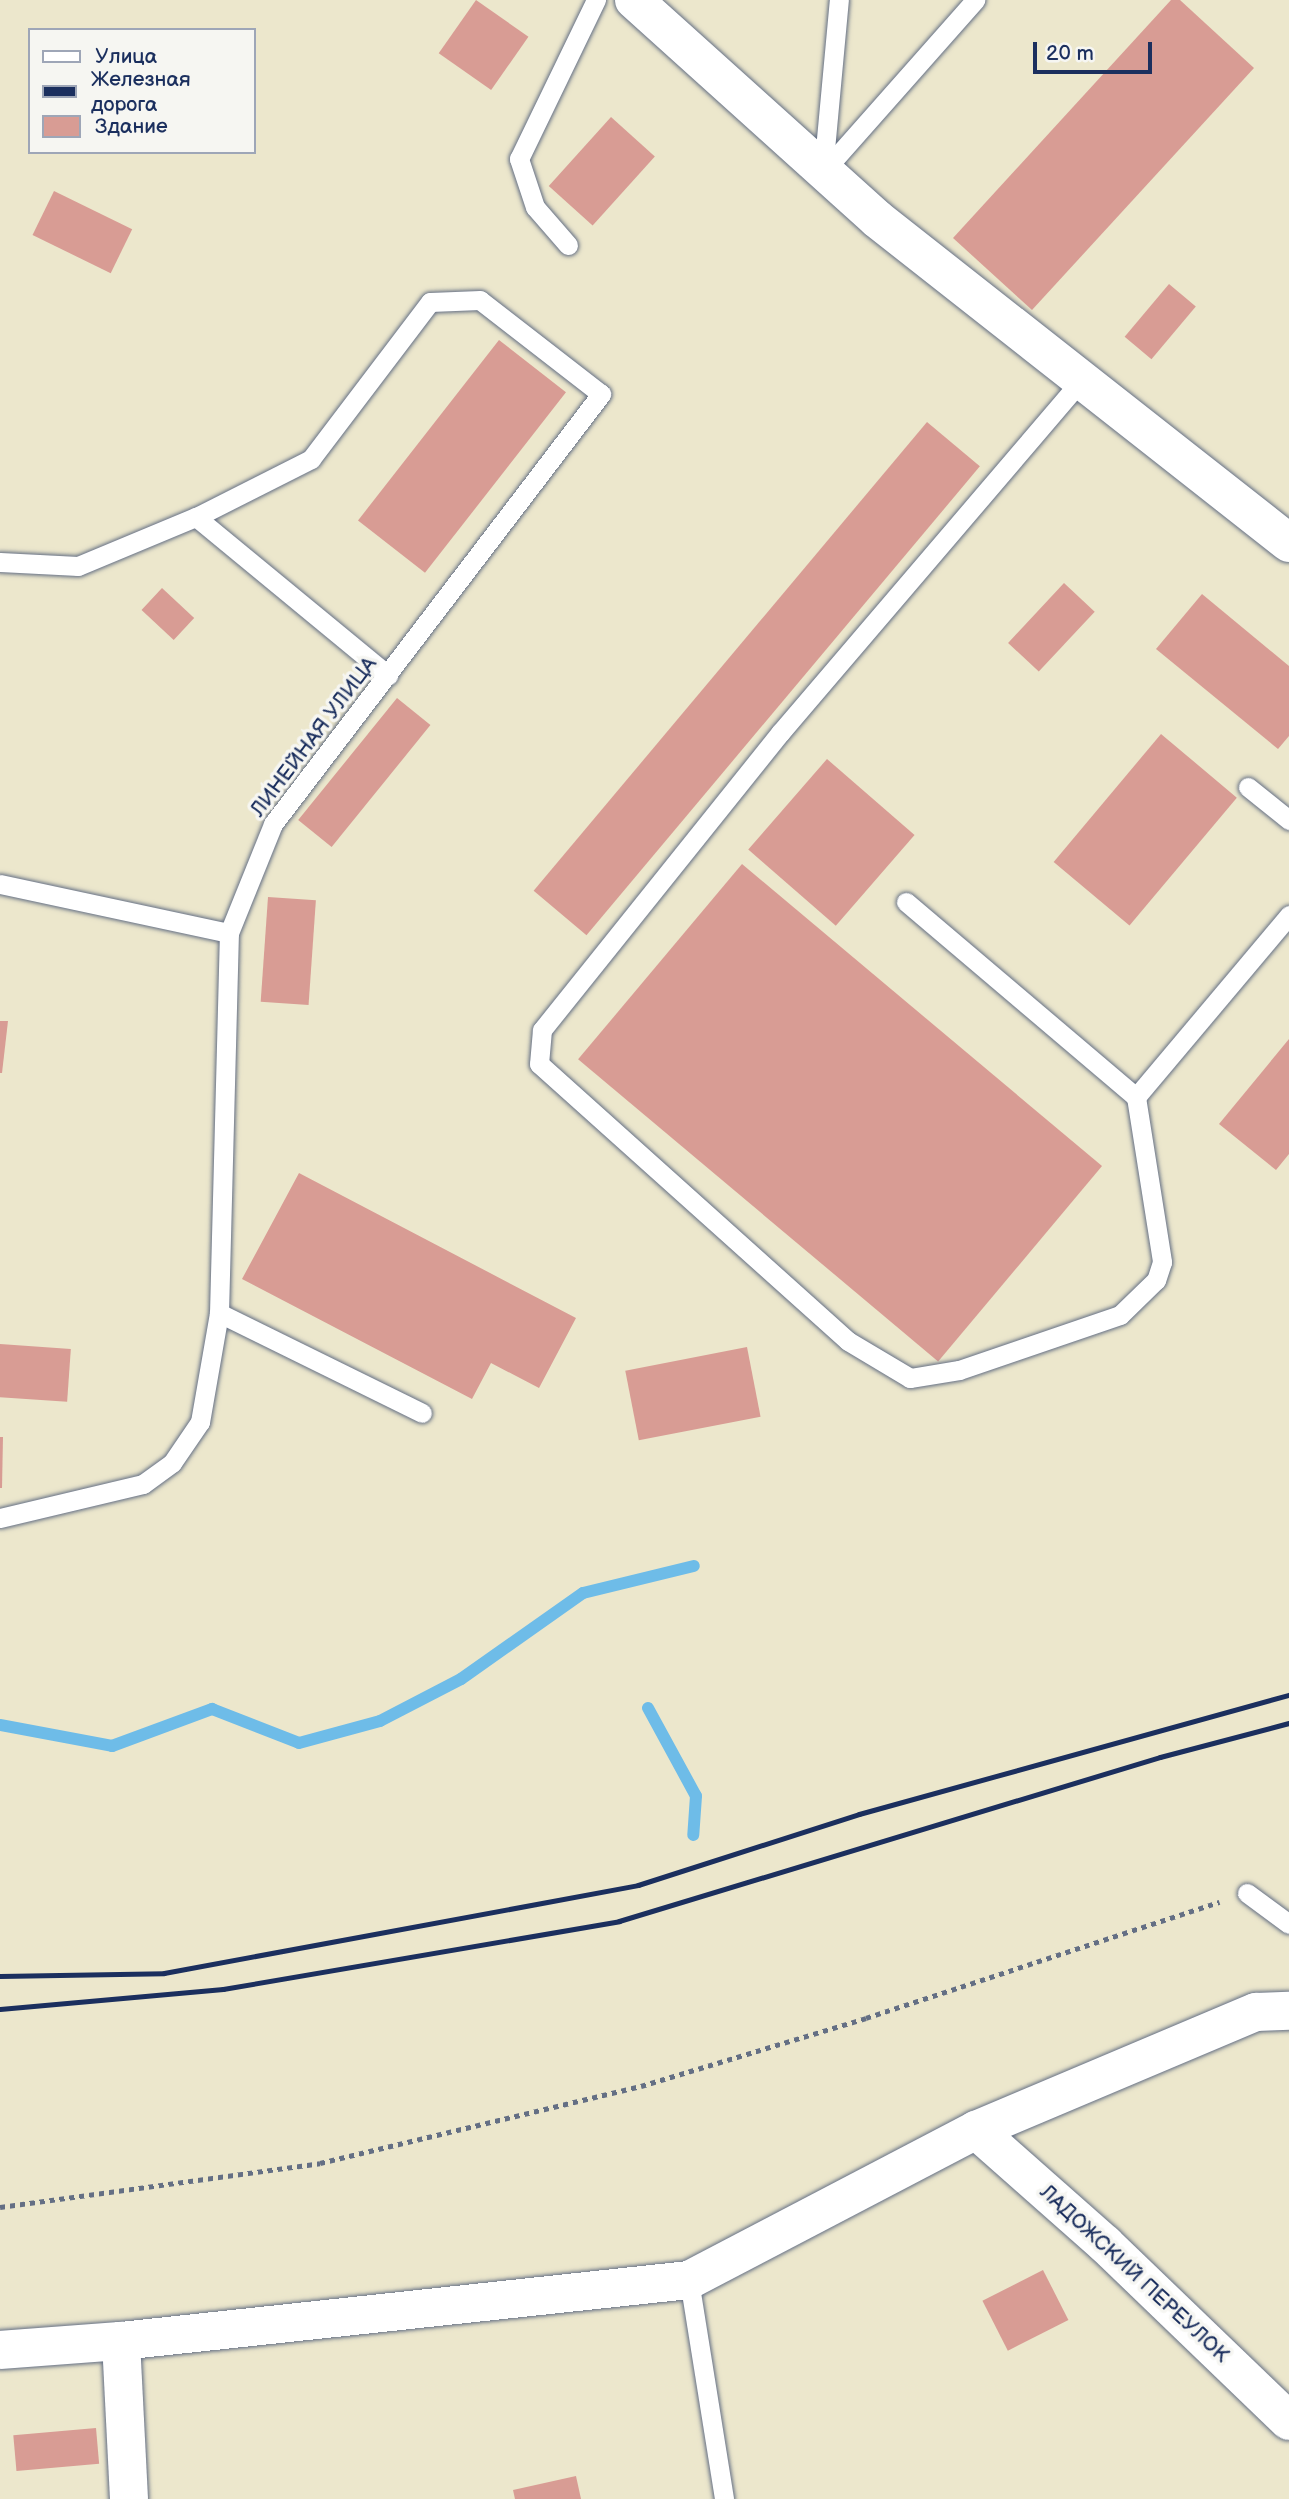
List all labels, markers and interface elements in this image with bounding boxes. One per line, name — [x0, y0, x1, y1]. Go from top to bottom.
legend — [28, 28, 256, 154]
scale bar — [1037, 28, 1156, 72]
text: 20 m — [1046, 41, 1094, 66]
text: Улица — [95, 44, 157, 69]
text: Железная дорога — [91, 67, 191, 117]
text: Здание — [95, 114, 168, 139]
street label: ЛИНЕЙНАЯ УЛИЦА — [246, 652, 382, 822]
street label: ЛАДОЖСКИЙ ПЕРЕУЛОК — [1034, 2180, 1234, 2368]

